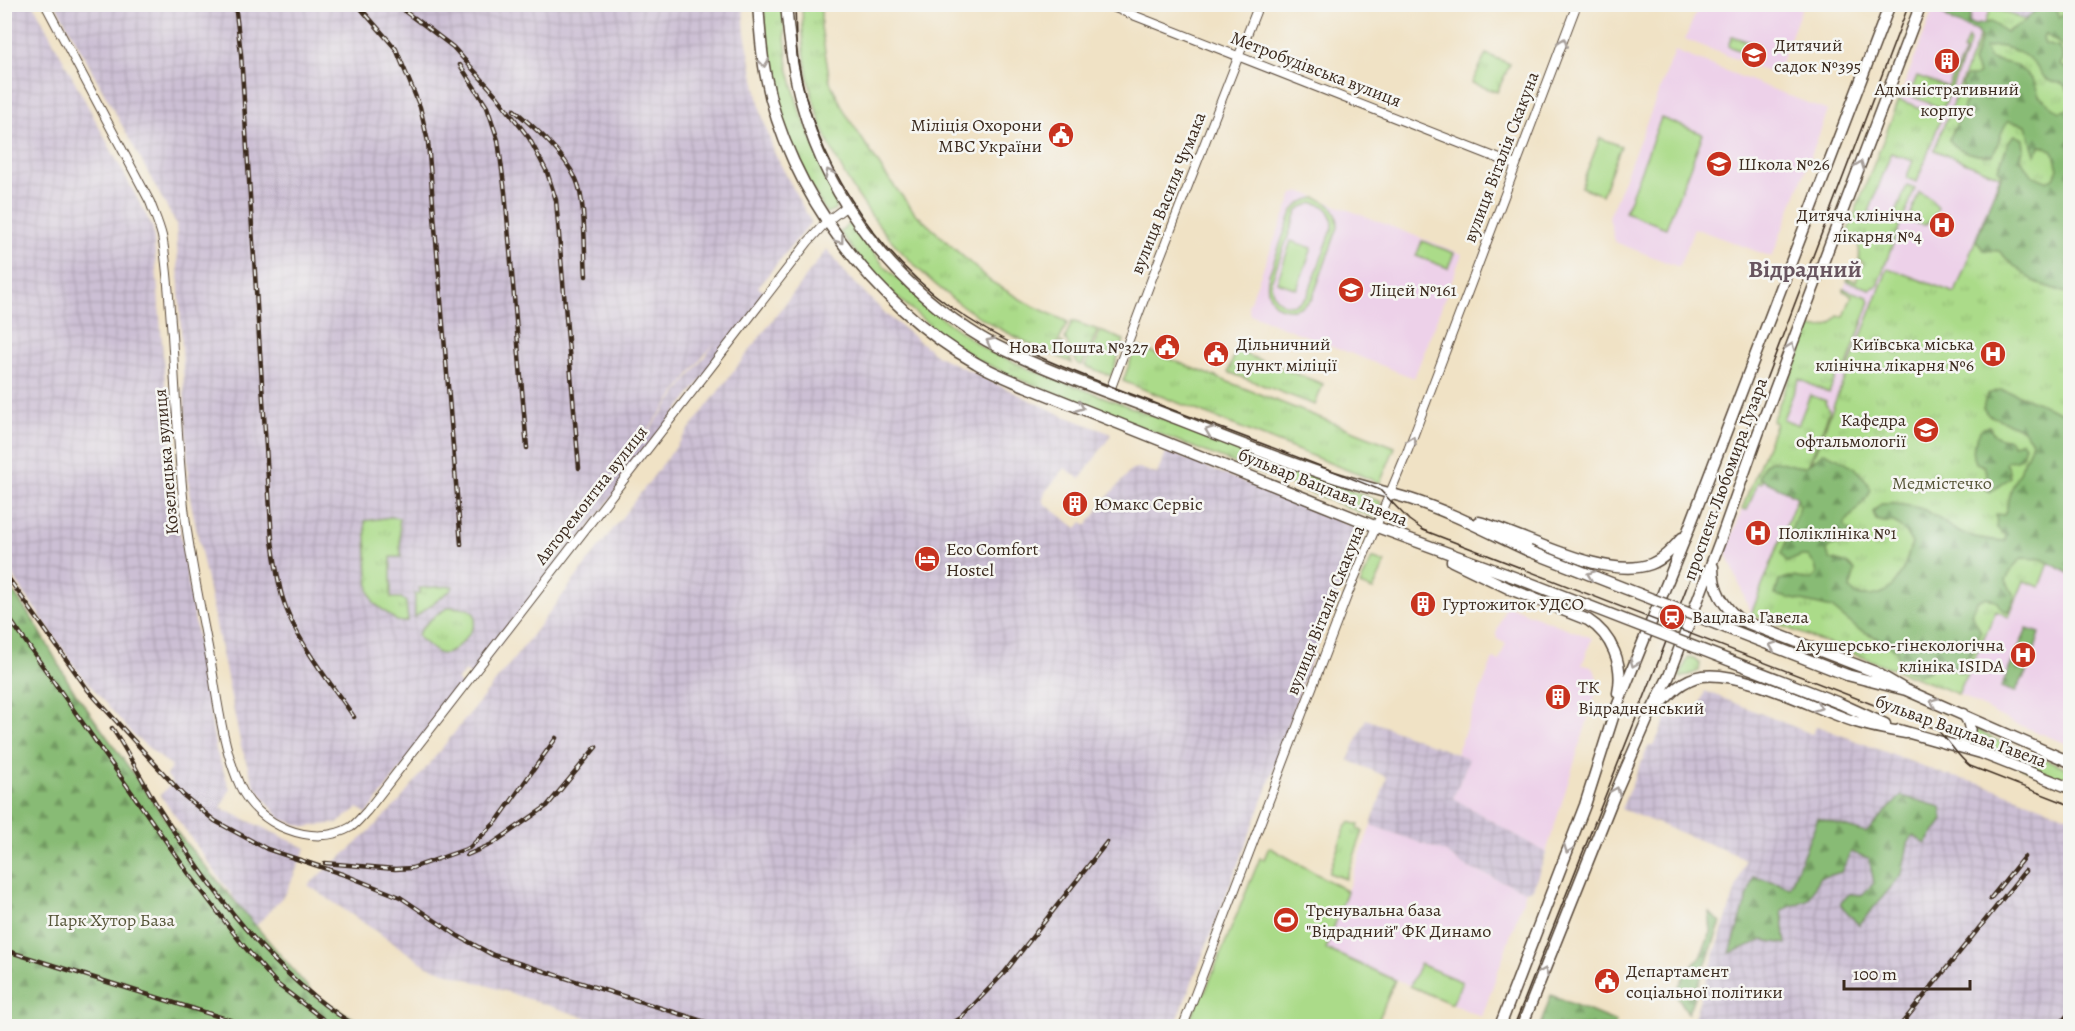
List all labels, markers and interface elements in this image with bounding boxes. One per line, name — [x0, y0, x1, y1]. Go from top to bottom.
street label: Метробудівська вулиця — [1227, 25, 1405, 113]
place label: Дитячий садок №395 — [1774, 33, 1861, 78]
one-way arrow — [1556, 37, 1568, 48]
school or university icon: Дитячий садок №395 — [1739, 40, 1769, 70]
building icon: Адміністративний корпус — [1932, 46, 1962, 76]
one-way arrow — [757, 58, 770, 67]
street label: вулиця Віталія Скакуна — [1457, 67, 1545, 246]
place label: Адміністративний корпус — [1874, 77, 2019, 122]
street label: вулиця Василя Чумака — [1124, 108, 1212, 278]
place label: Міліція Охорони МВС України — [911, 113, 1042, 158]
public building icon: Міліція Охорони МВС України — [1046, 120, 1076, 150]
school or university icon: Школа №26 — [1704, 149, 1734, 179]
place label: Школа №26 — [1738, 152, 1830, 176]
one-way arrow — [1852, 160, 1865, 171]
one-way arrow — [825, 168, 836, 179]
place label: Дитяча клінічна лікарня №4 — [1796, 203, 1923, 248]
hospital icon: Дитяча клінічна лікарня №4 — [1927, 210, 1957, 240]
one-way arrow — [833, 233, 844, 244]
district label: Відрадний — [1748, 253, 1862, 285]
school or university icon: Ліцей №161 — [1336, 275, 1366, 305]
place label: Ліцей №161 — [1370, 278, 1457, 302]
public building icon: Нова Пошта №327 — [1152, 332, 1182, 362]
place label: Дільничний пункт міліції — [1236, 332, 1337, 377]
place label: Київська міська клінічна лікарня №6 — [1815, 332, 1975, 377]
place label: Нова Пошта №327 — [1008, 335, 1148, 359]
one-way arrow — [985, 338, 996, 349]
public building icon: Дільничний пункт міліції — [1201, 339, 1231, 369]
hospital icon: Київська міська клінічна лікарня №6 — [1978, 339, 2008, 369]
one-way arrow — [1783, 343, 1796, 353]
street label: проспект Любомира Гузара — [1677, 374, 1773, 584]
street label: Козелецька вулиця — [148, 388, 184, 536]
one-way arrow — [1074, 400, 1085, 412]
place label: Кафедра офтальмології — [1796, 408, 1907, 453]
school or university icon: Кафедра офтальмології — [1911, 415, 1941, 445]
street label: Авторемонтна вулиця — [528, 420, 653, 570]
one-way arrow — [1204, 426, 1215, 438]
one-way arrow — [1405, 436, 1417, 447]
street label: бульвар Вацлава Гавела — [1235, 442, 1412, 532]
park label: Медмістечко — [1892, 471, 1992, 495]
building icon: Юмакс Сервіс — [1060, 489, 1090, 519]
place label: Юмакс Сервіс — [1094, 492, 1203, 516]
hospital icon: Поліклініка №1 — [1743, 518, 1773, 548]
street label: вулиця Віталія Скакуна — [1280, 521, 1370, 698]
place label: Поліклініка №1 — [1778, 521, 1897, 545]
place label: Eco Comfort Hostel — [946, 537, 1038, 582]
hotel icon: Eco Comfort Hostel — [912, 544, 942, 574]
one-way arrow — [1587, 570, 1598, 582]
building icon: Гуртожиток УДСО — [1408, 589, 1438, 619]
place label: Гуртожиток УДСО — [1442, 592, 1584, 616]
station icon: Вацлава Гавела — [1657, 602, 1687, 632]
place label: Вацлава Гавела — [1692, 605, 1810, 629]
place label: Акушерсько-гінекологічна клініка ISIDA — [1795, 633, 2005, 678]
one-way arrow — [1768, 640, 1779, 653]
hospital icon: Акушерсько-гінекологічна клініка ISIDA — [2008, 640, 2038, 670]
one-way arrow — [1629, 656, 1641, 667]
place label: ТК Відрадненський — [1578, 675, 1704, 720]
building icon: ТК Відрадненський — [1543, 682, 1573, 712]
street label: бульвар Вацлава Гавела — [1872, 689, 2051, 773]
one-way arrow — [1929, 697, 1940, 709]
one-way arrow — [1812, 700, 1822, 713]
one-way arrow — [1609, 786, 1621, 797]
one-way arrow — [1563, 843, 1575, 854]
place label: Тренувальна база "Відрадний" ФК Динамо — [1306, 898, 1491, 943]
sports icon: Тренувальна база "Відрадний" ФК Динамо — [1271, 905, 1301, 935]
park label: Парк Хутор База — [47, 908, 176, 932]
scale bar — [1844, 953, 1970, 991]
place label: Департамент соціальної політики — [1626, 959, 1783, 1004]
text: 100 m — [1853, 962, 1897, 986]
public building icon: Департамент соціальної політики — [1592, 966, 1622, 996]
one-way arrow — [1537, 967, 1549, 978]

